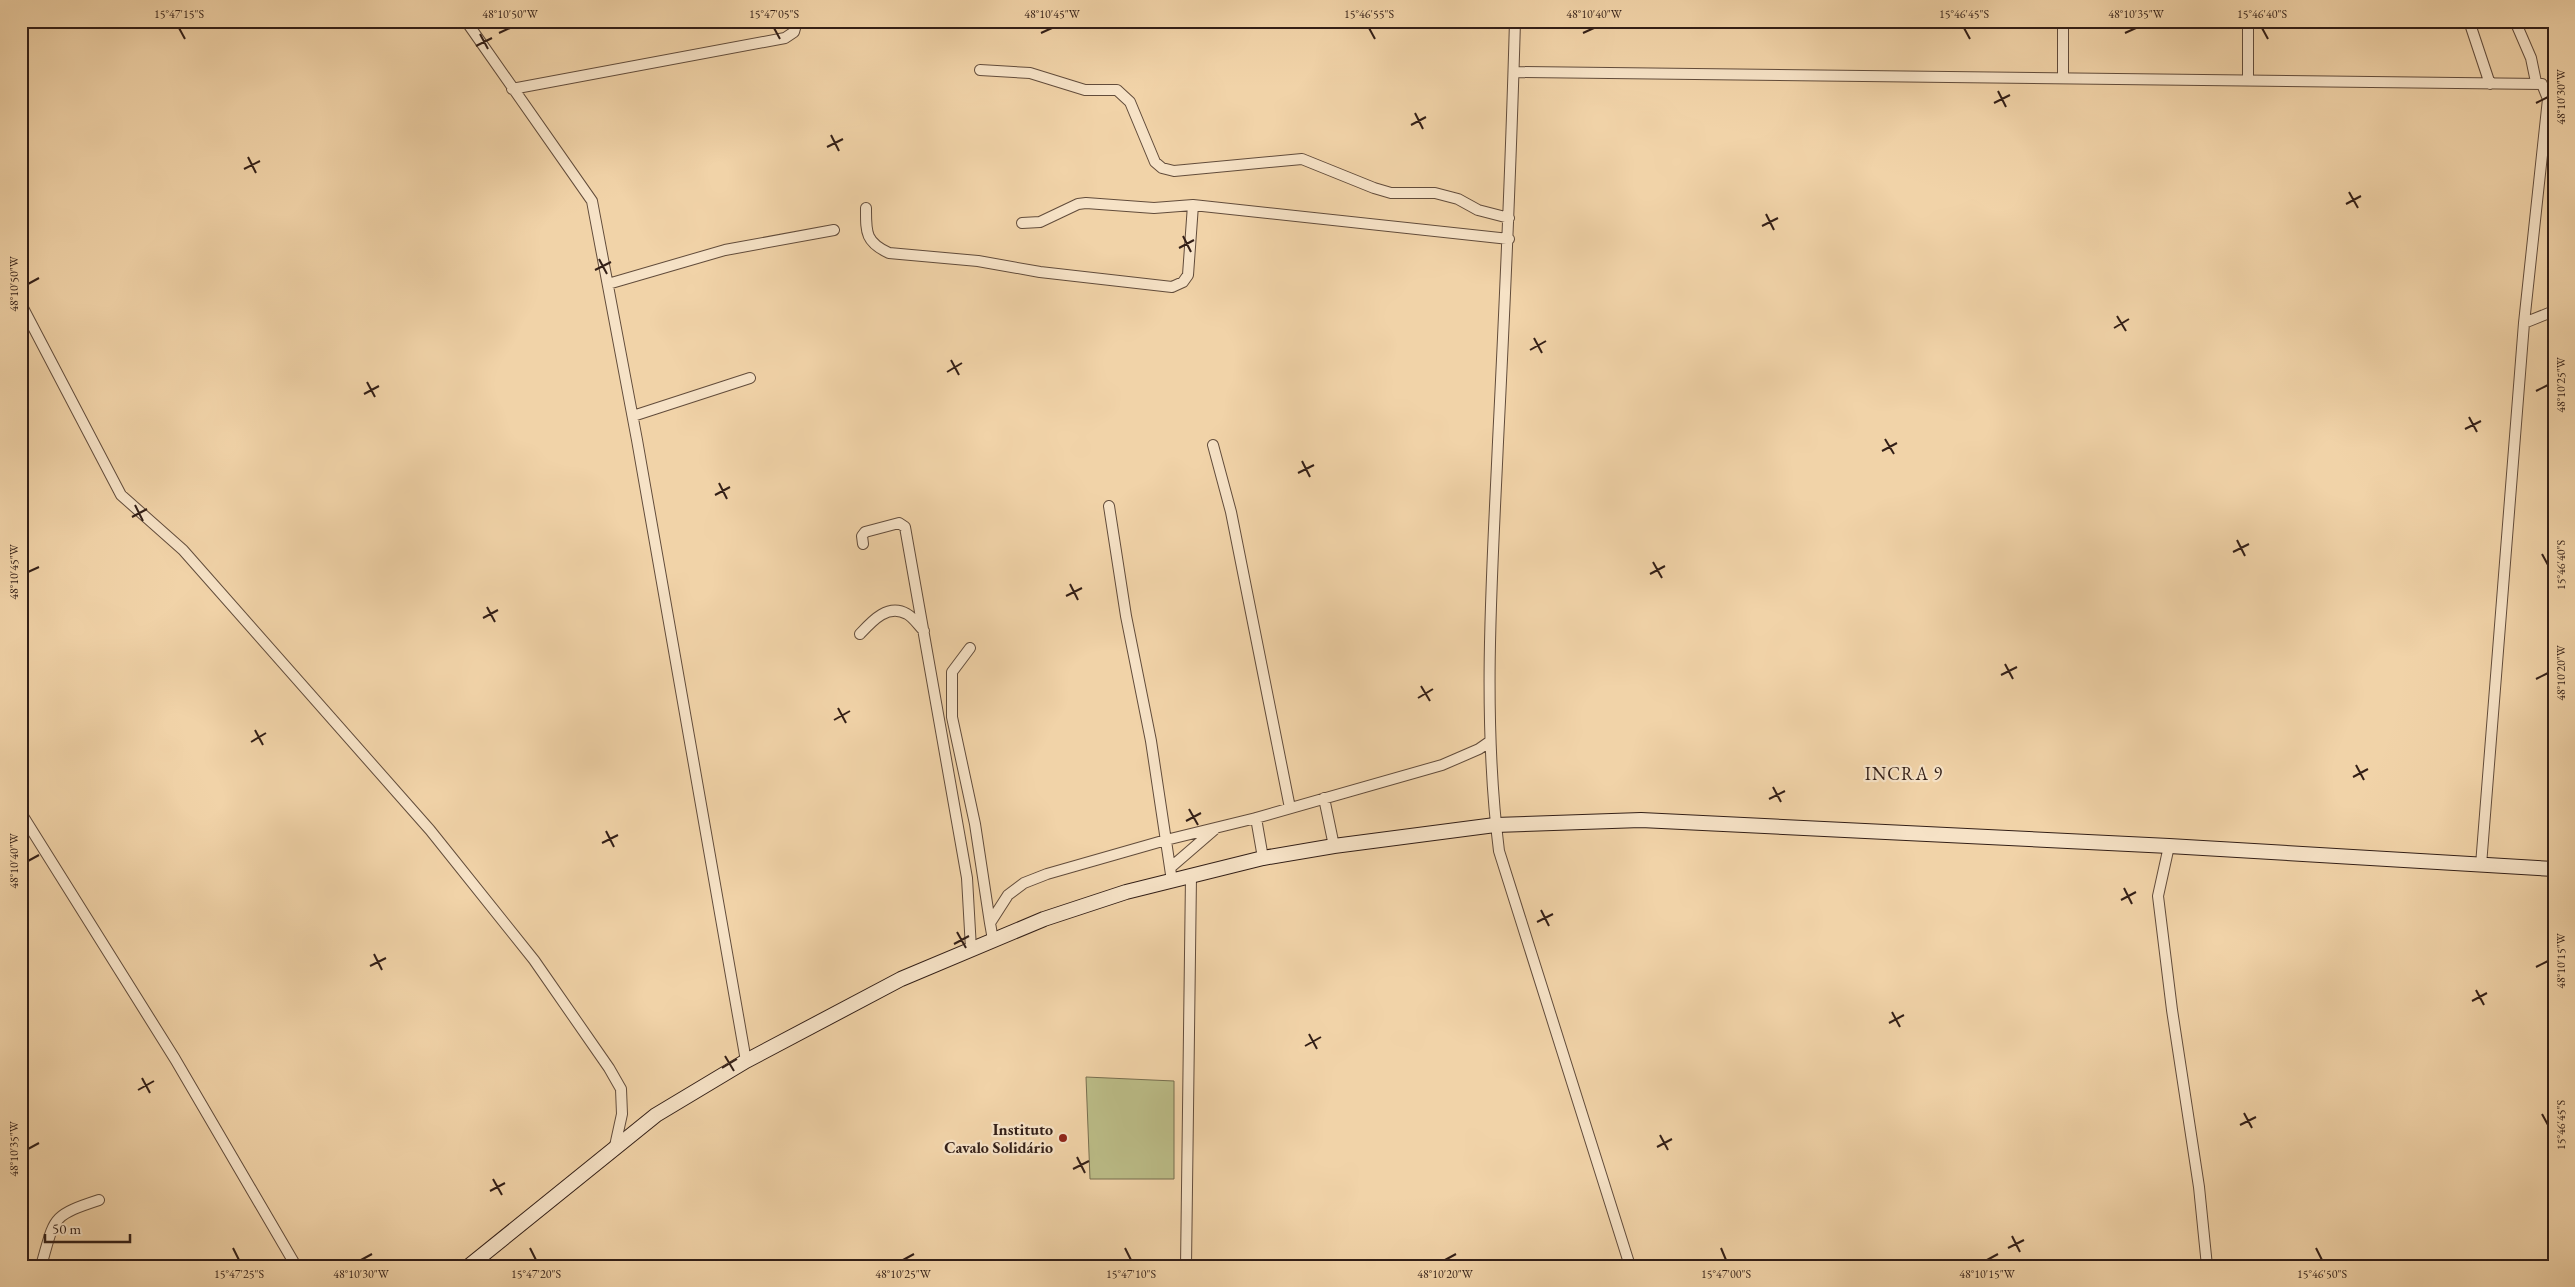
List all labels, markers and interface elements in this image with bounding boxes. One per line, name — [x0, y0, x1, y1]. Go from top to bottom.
text: 15°47'15"S — [154, 6, 204, 22]
text: 48°10'50"W — [482, 6, 539, 22]
text: 15°47'05"S — [749, 6, 799, 22]
text: 48°10'45"W — [1024, 6, 1081, 22]
text: 15°46'55"S — [1344, 6, 1394, 22]
text: 48°10'40"W — [1566, 6, 1623, 22]
text: 15°46'45"S — [1939, 6, 1989, 22]
text: 48°10'35"W — [2108, 6, 2165, 22]
text: 15°46'40"S — [2237, 6, 2287, 22]
text: 48°10'30"W — [2553, 68, 2569, 125]
text: 48°10'50"W — [6, 255, 22, 312]
text: 48°10'25"W — [2553, 356, 2569, 413]
text: 15°46'40"S — [2553, 540, 2569, 590]
text: 48°10'45"W — [6, 543, 22, 600]
text: 48°10'20"W — [2553, 644, 2569, 701]
district label: INCRA 9 — [1865, 762, 1943, 785]
text: 48°10'40"W — [6, 832, 22, 889]
text: 48°10'15"W — [2553, 932, 2569, 989]
text: 15°46'45"S — [2553, 1100, 2569, 1150]
place label: Instituto Cavalo Solidário — [944, 1119, 1053, 1158]
text: 48°10'35"W — [6, 1120, 22, 1177]
marker: Instituto Cavalo Solidário — [1057, 1132, 1069, 1144]
scale bar — [45, 1212, 130, 1244]
text: 50 m — [52, 1219, 81, 1238]
text: 15°47'25"S — [214, 1266, 264, 1282]
text: 48°10'30"W — [333, 1266, 390, 1282]
text: 15°47'20"S — [511, 1266, 561, 1282]
text: 48°10'25"W — [875, 1266, 932, 1282]
text: 15°47'10"S — [1106, 1266, 1156, 1282]
text: 48°10'20"W — [1417, 1266, 1474, 1282]
text: 15°47'00"S — [1701, 1266, 1751, 1282]
text: 48°10'15"W — [1959, 1266, 2016, 1282]
text: 15°46'50"S — [2297, 1266, 2347, 1282]

